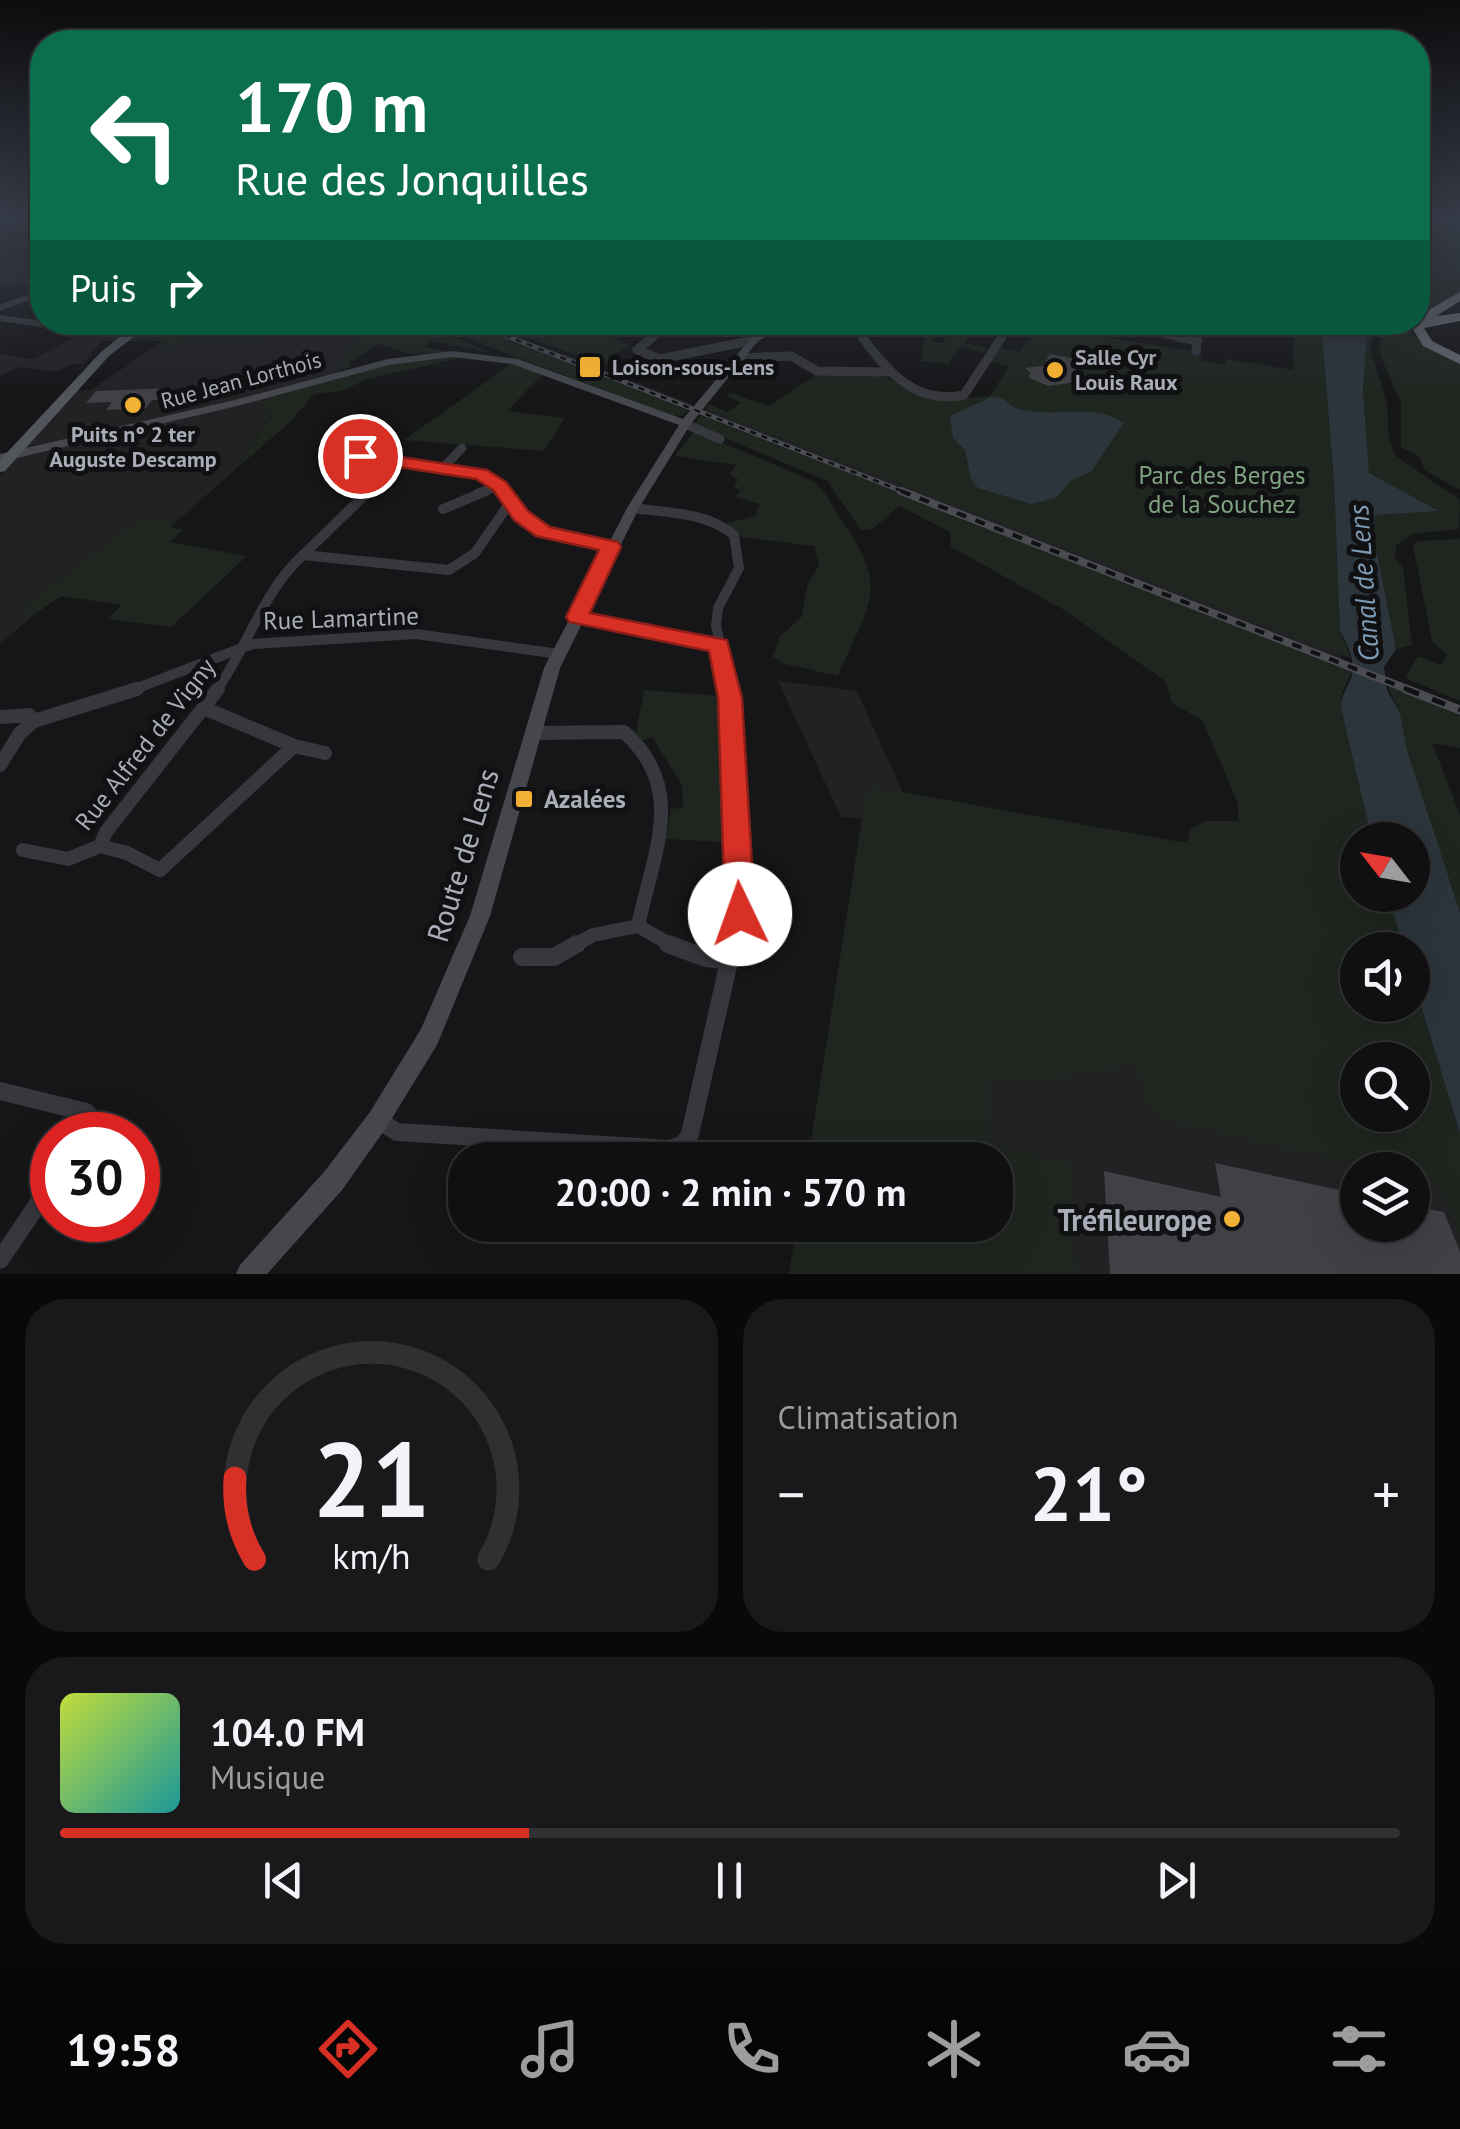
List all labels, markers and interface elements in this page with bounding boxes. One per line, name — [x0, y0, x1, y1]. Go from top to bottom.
text: 170 m — [235, 61, 428, 151]
icon: left — [70, 70, 200, 200]
text: Rue des Jonquilles — [235, 149, 589, 207]
icon: right — [157, 260, 212, 315]
text: Puis — [70, 263, 137, 312]
place label: Salle Cyr Louis Raux — [1075, 343, 1178, 396]
street label: Rue Jean Lorthois — [158, 345, 324, 415]
place label: Loison-sous-Lens — [612, 353, 774, 381]
marker: Loison-sous-Lens — [577, 354, 603, 380]
marker: Salle Cyr Louis Raux — [1044, 359, 1066, 381]
marker: Puits n° 2 ter Auguste Descamp — [122, 394, 144, 416]
pin — [318, 414, 403, 499]
place label: Puits n° 2 ter Auguste Descamp — [49, 420, 217, 473]
icon: arrive — [333, 429, 388, 484]
park label: Parc des Berges de la Souchez — [1138, 459, 1306, 520]
water label: Canal de Lens — [1339, 503, 1387, 663]
street label: Rue Lamartine — [263, 599, 419, 637]
street label: Rue Alfred de Vigny — [68, 651, 222, 836]
street label: Route de Lens — [417, 764, 507, 946]
place label: Azalées — [544, 783, 626, 815]
marker: Azalées — [513, 788, 535, 810]
north arrow — [1340, 822, 1430, 912]
map controls — [1340, 822, 1430, 1242]
position arrow — [688, 862, 792, 966]
button: sound — [1340, 932, 1430, 1022]
button: search — [1340, 1042, 1430, 1132]
speed limit sign: 30 — [30, 1112, 160, 1242]
button: layers — [1340, 1152, 1430, 1242]
text: 20:00 · 2 min · 570 m — [555, 1167, 906, 1216]
place label: Tréfileurope — [1057, 1200, 1212, 1239]
marker: Tréfileurope — [1221, 1208, 1243, 1230]
text: Climatisation — [778, 1396, 958, 1438]
text: 21 — [312, 1411, 430, 1546]
text: 21° — [1030, 1445, 1148, 1542]
text: − — [778, 1458, 805, 1529]
text: + — [1372, 1458, 1400, 1529]
text: km/h — [332, 1533, 410, 1579]
text: 104.0 FM — [210, 1707, 365, 1756]
text: Musique — [210, 1756, 325, 1798]
icon: previous — [256, 1853, 311, 1908]
icon: pause — [702, 1853, 757, 1908]
icon: next — [1149, 1853, 1204, 1908]
icon: directions — [313, 2014, 383, 2084]
icon: music — [515, 2014, 585, 2084]
icon: phone — [717, 2014, 787, 2084]
icon: climate — [919, 2014, 989, 2084]
icon: car — [1122, 2014, 1192, 2084]
icon: filters — [1324, 2014, 1394, 2084]
text: 19:58 — [66, 2020, 180, 2078]

